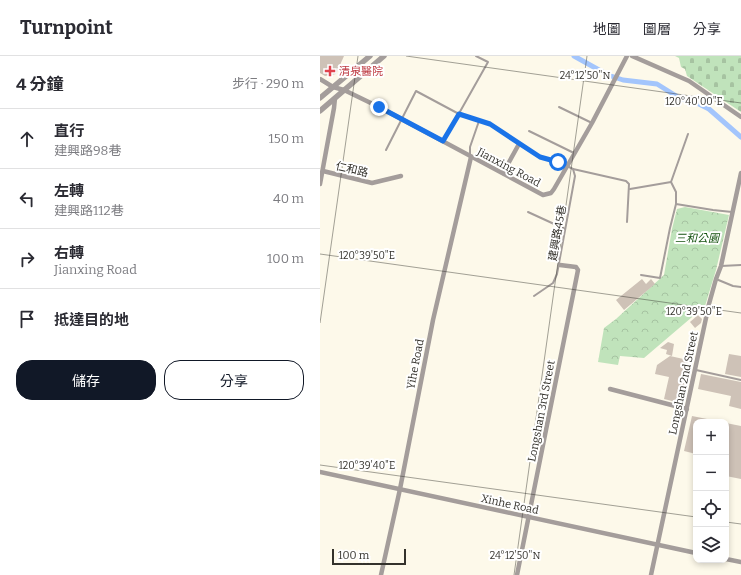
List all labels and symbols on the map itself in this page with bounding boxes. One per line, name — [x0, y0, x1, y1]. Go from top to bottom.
marker: 清泉醫院 — [324, 65, 336, 77]
place label: 清泉醫院 — [339, 65, 383, 78]
text: 24°12'50"N — [560, 70, 610, 82]
text: 120°40'00"E — [665, 96, 723, 108]
route end — [370, 98, 388, 116]
street label: Jianxing Road — [474, 145, 543, 190]
route start — [549, 153, 567, 171]
street label: 仁和路 — [334, 159, 369, 180]
street label: 建興路45巷 — [546, 204, 569, 262]
park label: 三和公園 — [675, 232, 721, 245]
text: 120°39'50"E — [339, 250, 395, 262]
text: 120°39'50"E — [666, 306, 722, 318]
street label: Longshan 2nd Street — [666, 330, 701, 436]
street label: Yihe Road — [404, 338, 427, 390]
street label: Longshan 3rd Street — [525, 359, 558, 463]
text: 120°39'40"E — [339, 460, 395, 472]
street label: Xinhe Road — [480, 492, 540, 517]
scale bar — [332, 547, 406, 566]
text: 24°12'50"N — [490, 550, 540, 562]

